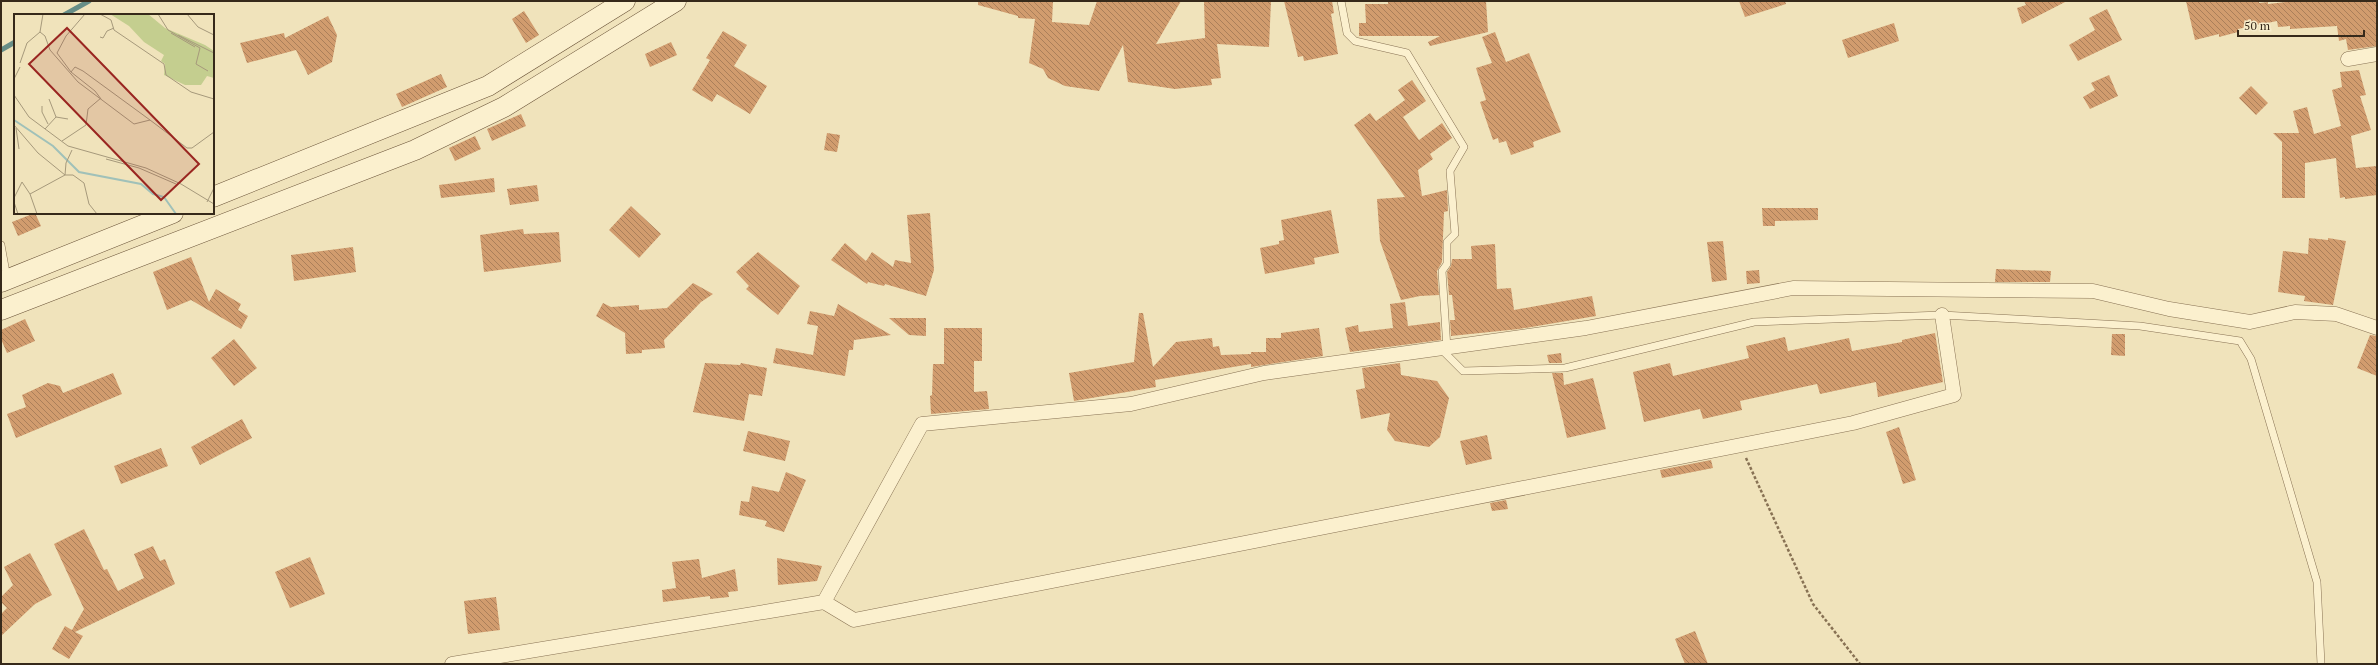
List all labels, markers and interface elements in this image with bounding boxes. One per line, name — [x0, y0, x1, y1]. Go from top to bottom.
scale bar — [2238, 12, 2364, 38]
inset map — [14, 14, 214, 214]
text: 50 m — [2244, 18, 2271, 33]

